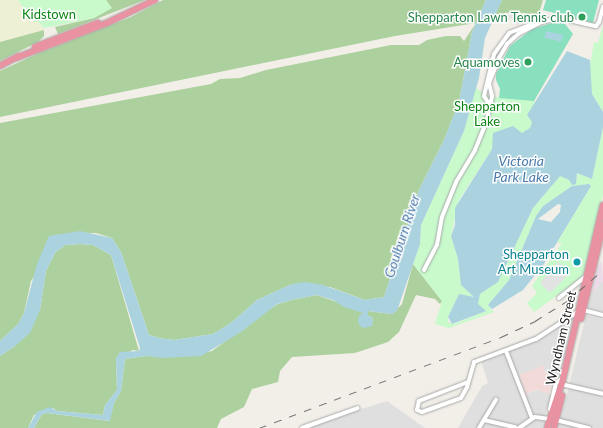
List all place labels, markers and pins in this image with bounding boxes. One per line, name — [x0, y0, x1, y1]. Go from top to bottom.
place label: Shepparton Lawn Tennis club — [407, 9, 574, 25]
marker: Shepparton Lawn Tennis club — [577, 12, 587, 22]
place label: Aquamoves — [453, 54, 520, 70]
marker: Aquamoves — [523, 57, 533, 67]
place label: Shepparton Art Museum — [498, 247, 569, 278]
marker: Shepparton Art Museum — [572, 257, 582, 267]

